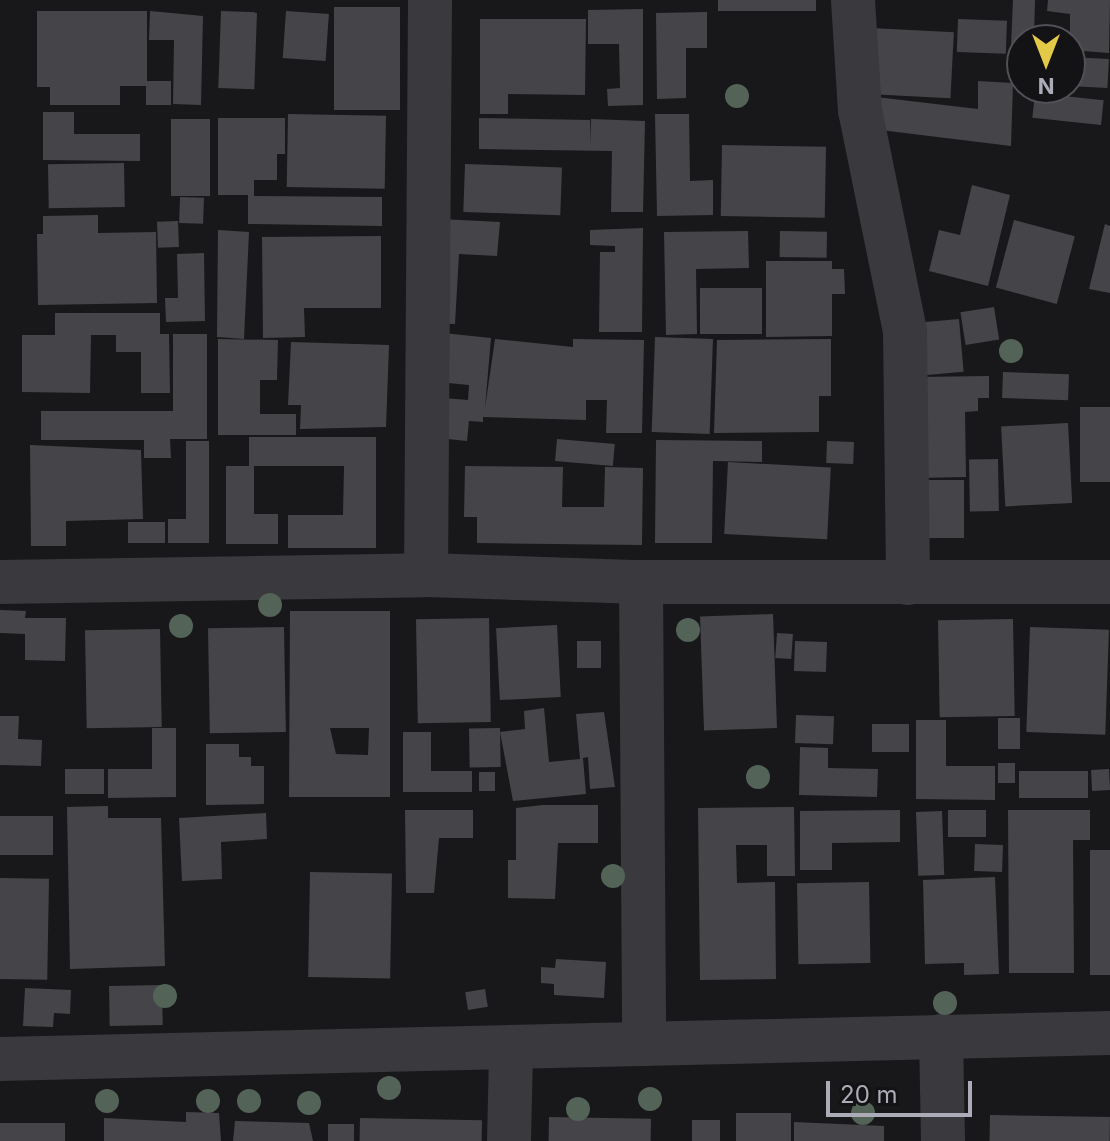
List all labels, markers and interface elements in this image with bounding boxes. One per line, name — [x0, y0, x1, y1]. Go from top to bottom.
north arrow — [1006, 24, 1086, 104]
text: N — [1038, 73, 1054, 99]
scale bar — [830, 1065, 976, 1115]
text: 20 m — [840, 1080, 898, 1109]

